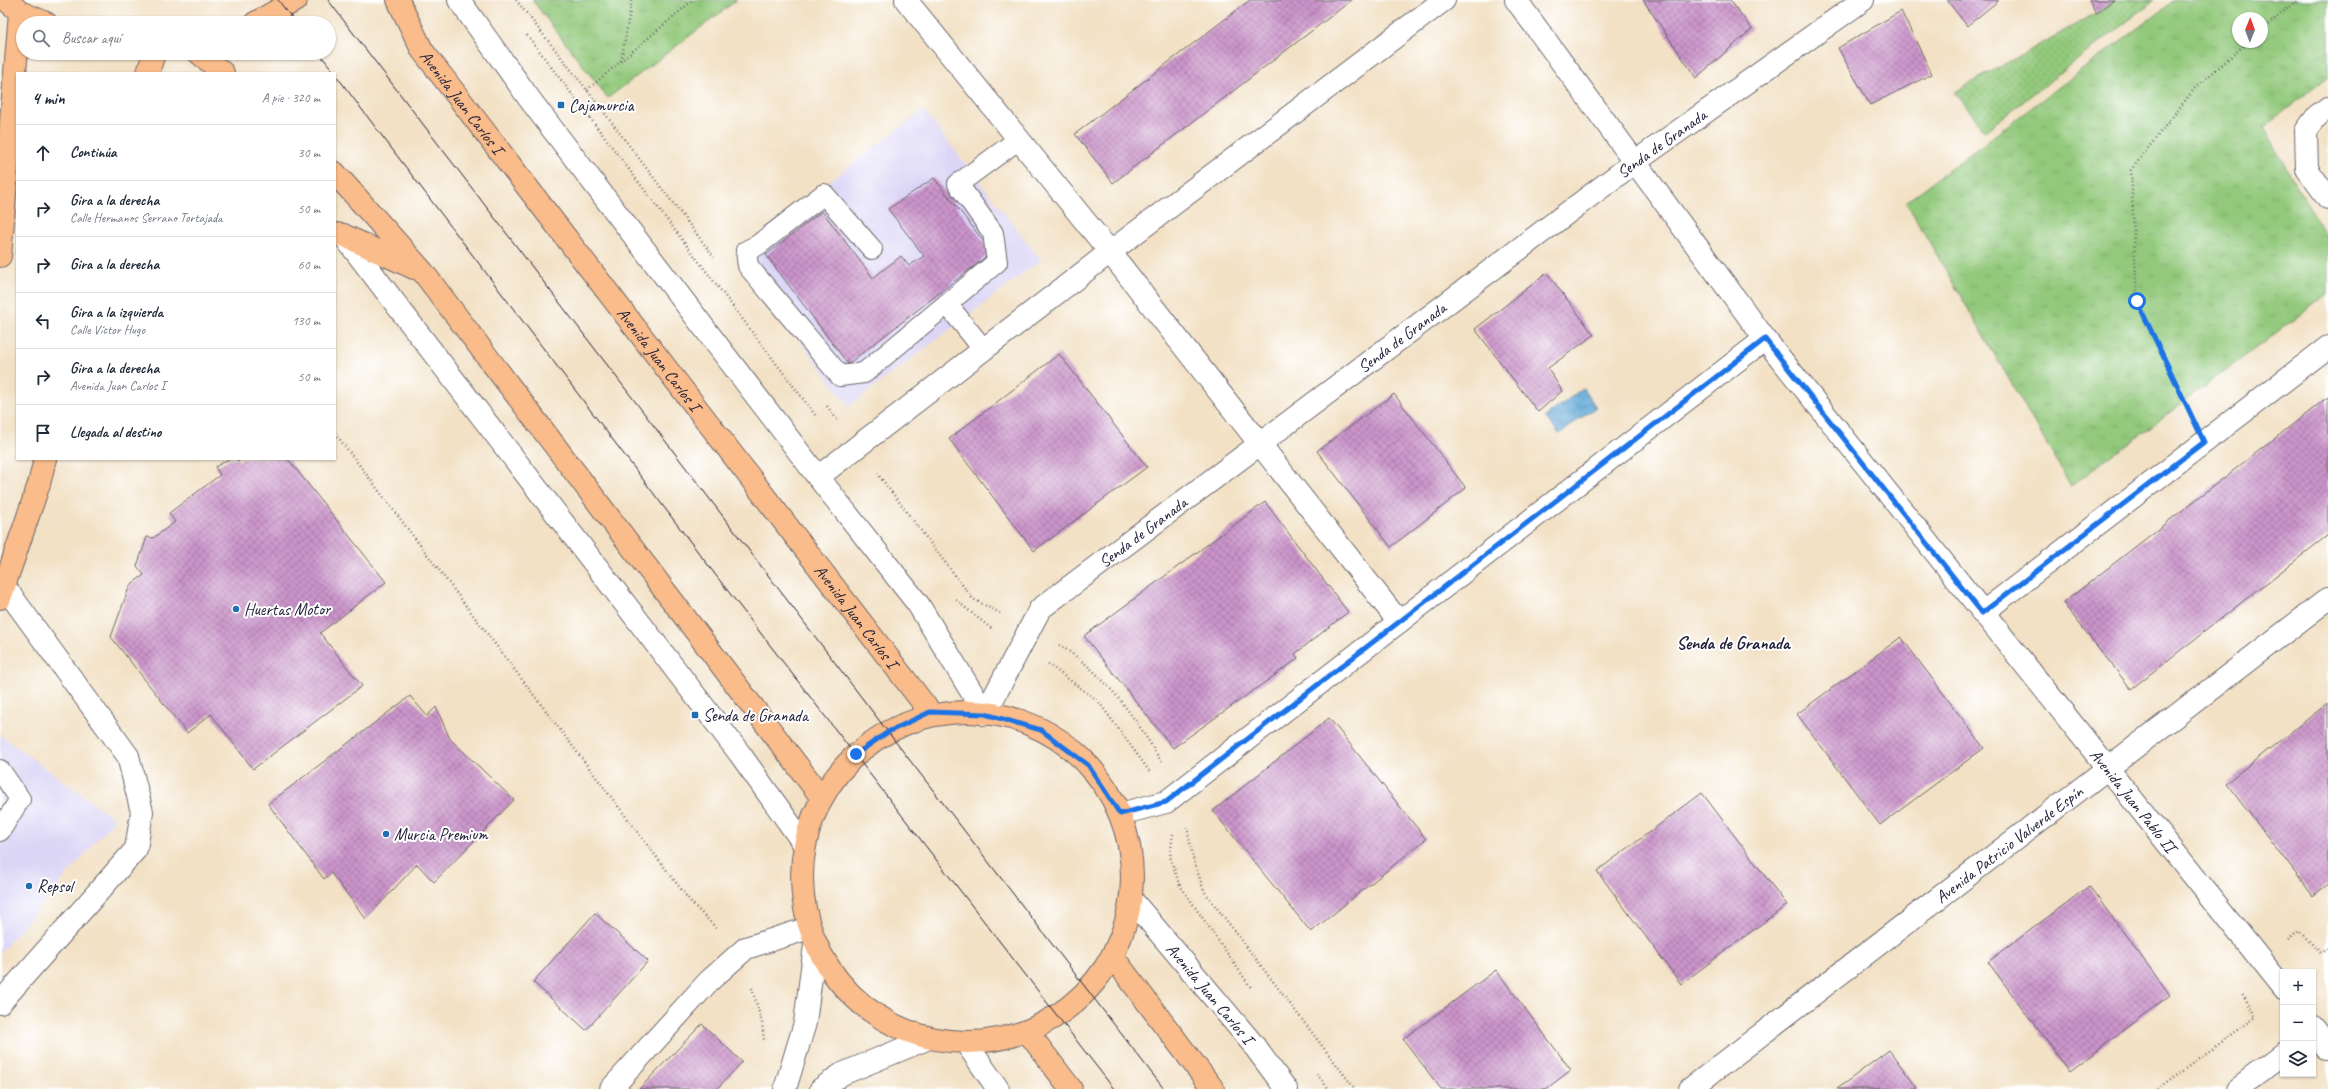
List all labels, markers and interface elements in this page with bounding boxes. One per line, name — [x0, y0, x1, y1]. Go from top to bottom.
north arrow — [2232, 12, 2268, 48]
search box — [16, 16, 336, 60]
icon: search — [30, 27, 52, 49]
text: Buscar aquí — [62, 29, 121, 48]
street label: Avenida Juan Carlos I — [415, 46, 510, 162]
text: 4 min — [32, 88, 65, 109]
text: A pie · 320 m — [262, 90, 320, 106]
place label: Cajamurcia — [569, 95, 635, 116]
marker: Cajamurcia — [556, 100, 566, 110]
street label: Senda de Granada — [1613, 104, 1712, 183]
icon: ahead — [32, 142, 54, 164]
text: Continúa — [70, 143, 117, 162]
text: 30 m — [298, 145, 320, 161]
text: Gira a la derecha — [70, 191, 159, 210]
icon: right — [32, 198, 54, 220]
text: 50 m — [298, 201, 320, 217]
text: Calle Hermanos Serrano Tortajada — [70, 210, 222, 226]
icon: right — [32, 254, 54, 276]
text: Gira a la derecha — [70, 255, 159, 274]
text: 60 m — [298, 257, 320, 273]
route start — [2128, 292, 2146, 310]
street label: Senda de Granada — [1354, 296, 1452, 378]
text: Gira a la izquierda — [70, 303, 163, 322]
street label: Avenida Juan Carlos I — [612, 303, 708, 419]
icon: left — [32, 310, 54, 332]
text: 130 m — [292, 313, 320, 329]
text: Calle Víctor Hugo — [70, 322, 145, 338]
text: Gira a la derecha — [70, 359, 159, 378]
icon: right — [32, 366, 54, 388]
text: 50 m — [298, 369, 320, 385]
text: Avenida Juan Carlos I — [70, 378, 165, 394]
icon: arrive — [32, 422, 54, 444]
text: Llegada al destino — [70, 423, 161, 442]
street label: Senda de Granada — [1095, 491, 1193, 572]
street label: Avenida Juan Carlos I — [810, 560, 905, 676]
place label: Huertas Motor — [244, 599, 332, 620]
marker: Huertas Motor — [231, 604, 241, 614]
district label: Senda de Granada — [1676, 632, 1791, 654]
place label: Senda de Granada — [703, 705, 810, 726]
marker: Senda de Granada — [690, 710, 700, 720]
route end — [847, 745, 865, 763]
street label: Avenida Juan Pablo II — [2085, 745, 2183, 860]
street label: Avenida Patricio Valverde Espín — [1931, 780, 2088, 908]
place label: Murcia Premium — [394, 824, 489, 845]
marker: Murcia Premium — [381, 829, 391, 839]
place label: Repsol — [37, 876, 76, 897]
marker: Repsol — [24, 881, 34, 891]
street label: Avenida Juan Carlos I — [1161, 939, 1261, 1051]
map controls — [2280, 969, 2316, 1077]
button: + — [2280, 969, 2316, 1005]
button: − — [2280, 1005, 2316, 1041]
button: layers — [2280, 1041, 2316, 1077]

